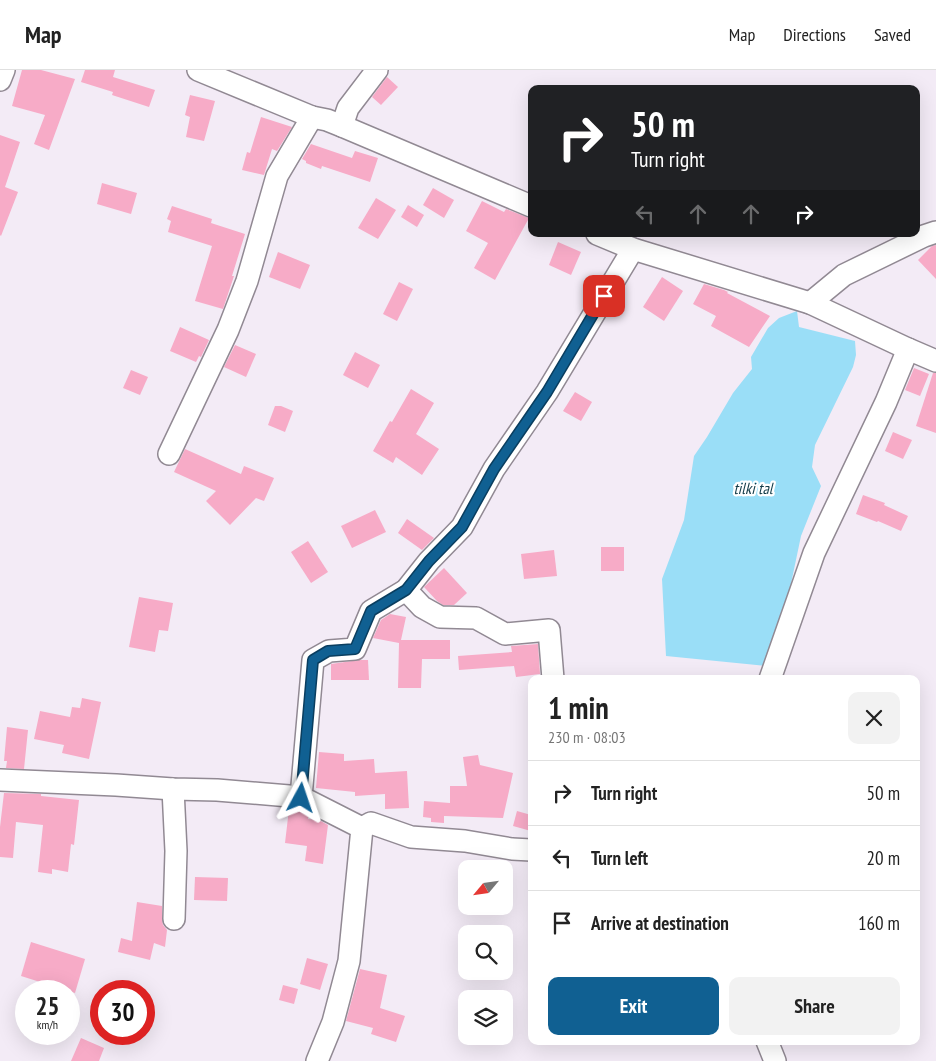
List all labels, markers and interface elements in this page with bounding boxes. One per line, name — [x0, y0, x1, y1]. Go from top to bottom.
text: Map — [25, 19, 62, 50]
text: Map — [729, 23, 755, 46]
text: Directions — [783, 23, 846, 46]
text: Saved — [874, 23, 911, 46]
text: 50 m — [631, 101, 695, 147]
icon: right — [548, 105, 613, 170]
text: Turn right — [631, 145, 705, 173]
icon: left — [631, 200, 659, 228]
icon: ahead — [684, 200, 712, 228]
icon: ahead — [737, 200, 765, 228]
icon: right — [790, 200, 818, 228]
pin — [583, 275, 625, 317]
icon: arrive — [590, 282, 618, 310]
water label: tilki tal — [733, 478, 774, 498]
text: 1 min — [548, 688, 609, 727]
button: close — [848, 692, 900, 744]
text: 230 m · 08:03 — [548, 727, 626, 747]
position arrow — [274, 771, 326, 823]
icon: right — [548, 779, 576, 807]
text: Turn right — [591, 781, 657, 805]
text: 50 m — [867, 781, 900, 805]
icon: left — [548, 844, 576, 872]
text: Turn left — [591, 846, 648, 870]
text: 20 m — [867, 846, 900, 870]
north arrow — [458, 860, 512, 915]
map controls — [458, 860, 513, 1045]
icon: arrive — [548, 909, 576, 937]
text: Arrive at destination — [591, 911, 729, 935]
text: 160 m — [858, 911, 900, 935]
button: search — [458, 925, 513, 980]
button: Exit — [548, 977, 719, 1035]
button: Share — [729, 977, 900, 1035]
speed limit sign: 30 — [90, 980, 155, 1045]
text: 25 — [36, 990, 59, 1022]
button: layers — [458, 990, 513, 1045]
text: km/h — [37, 1017, 58, 1032]

